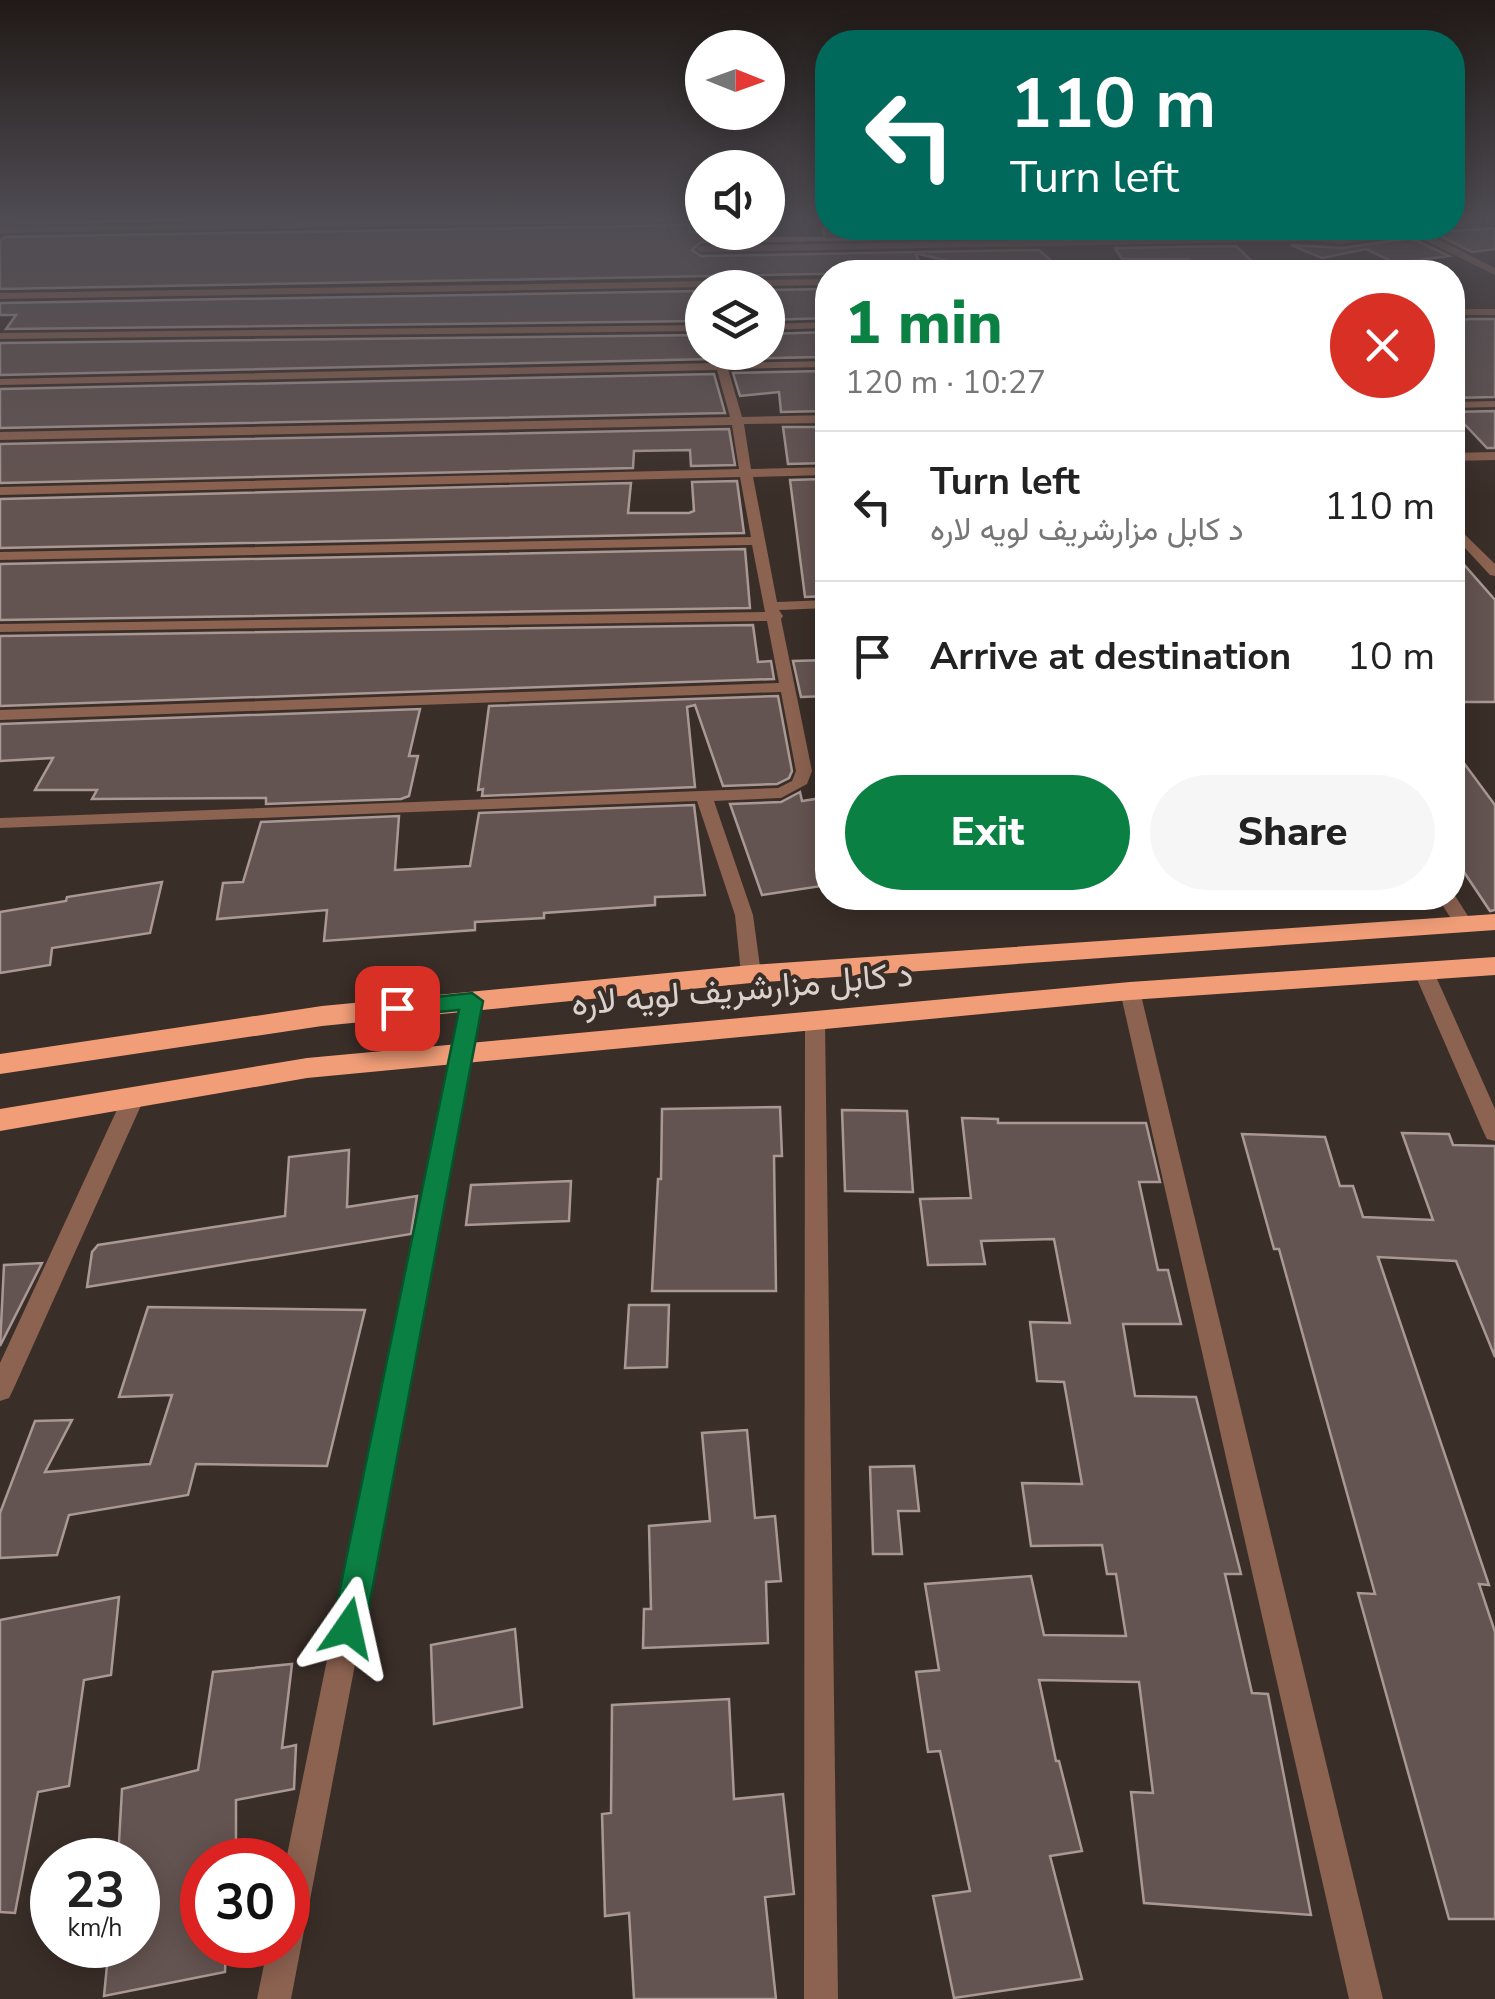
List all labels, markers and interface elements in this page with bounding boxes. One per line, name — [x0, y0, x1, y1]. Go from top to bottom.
north arrow — [685, 30, 785, 130]
map controls — [685, 30, 785, 370]
text: 110 m — [1010, 56, 1216, 152]
icon: left — [845, 70, 975, 200]
text: Turn left — [1010, 147, 1179, 208]
button: sound — [685, 150, 785, 250]
button: layers — [685, 270, 785, 370]
text: 1 min — [845, 282, 1003, 364]
button: close — [1330, 293, 1435, 398]
text: 120 m · 10:27 — [845, 361, 1046, 404]
text: Turn left — [930, 456, 1080, 507]
icon: left — [845, 479, 900, 534]
text: 110 m — [1324, 481, 1435, 532]
text: د کابل مزارشریف لویه لاره — [930, 508, 1244, 551]
icon: arrive — [845, 629, 900, 684]
text: Arrive at destination — [930, 631, 1291, 682]
text: 10 m — [1347, 631, 1435, 682]
button: Exit — [845, 775, 1130, 890]
button: Share — [1150, 775, 1435, 890]
street label: د کابل مزارشریف لویه لاره — [569, 951, 915, 1027]
pin — [355, 966, 440, 1051]
icon: arrive — [370, 981, 425, 1036]
position arrow — [296, 1576, 400, 1680]
speed limit sign: 30 — [180, 1838, 310, 1968]
text: 23 — [65, 1856, 125, 1925]
text: km/h — [67, 1911, 123, 1945]

